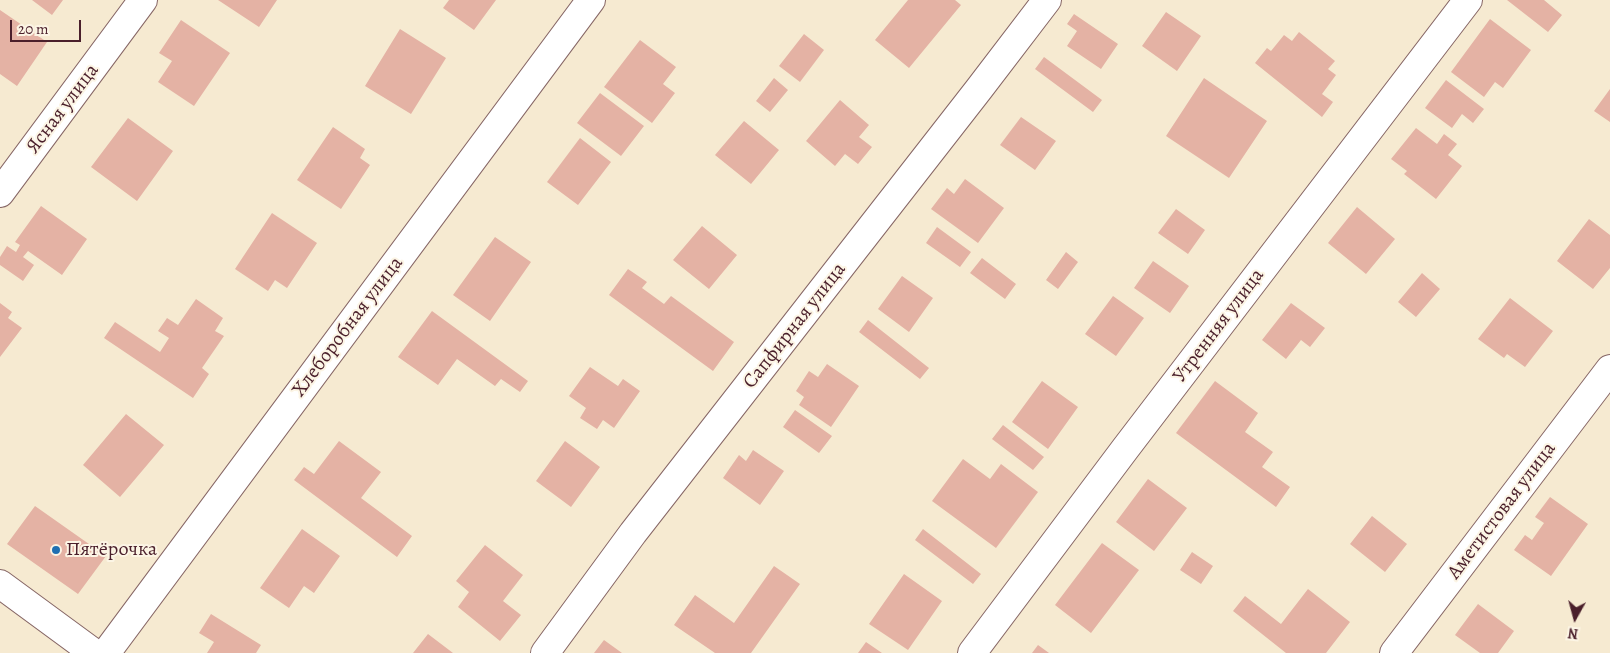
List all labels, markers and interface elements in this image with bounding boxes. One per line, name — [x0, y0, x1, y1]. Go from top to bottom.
scale bar — [12, 10, 84, 42]
text: 20 m — [18, 19, 49, 39]
street label: Ясная улица — [22, 59, 104, 159]
street label: Хлеборобная улица — [287, 252, 409, 402]
street label: Сапфирная улица — [738, 258, 852, 394]
street label: Утренняя улица — [1168, 264, 1270, 388]
street label: Аметистовая улица — [1443, 438, 1561, 584]
place label: Пятёрочка — [66, 538, 157, 562]
marker: Пятёрочка — [50, 544, 62, 556]
north arrow — [1550, 593, 1600, 643]
text: N — [1567, 623, 1579, 643]

